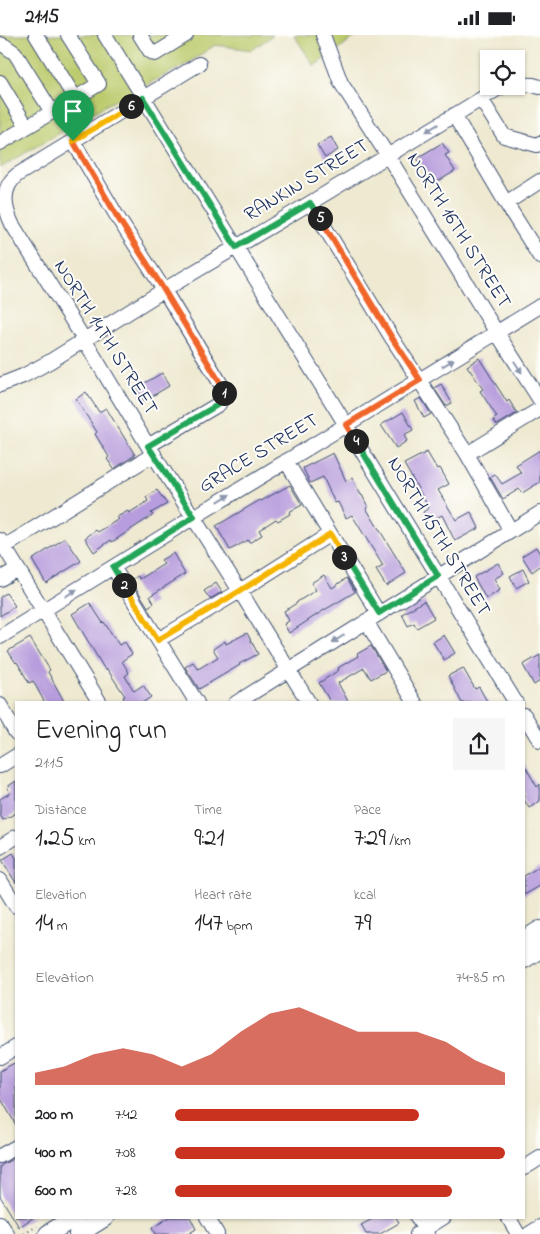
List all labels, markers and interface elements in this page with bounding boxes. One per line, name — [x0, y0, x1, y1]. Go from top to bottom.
text: 21:15 — [25, 4, 59, 31]
map controls — [480, 50, 525, 95]
button: locate — [480, 50, 525, 95]
pin — [52, 90, 94, 141]
pin: 6 — [118, 93, 144, 119]
text: 6 — [128, 96, 135, 117]
icon: arrive — [59, 97, 87, 125]
one-way arrow — [426, 124, 439, 133]
street label: RANKIN STREET — [239, 132, 375, 230]
street label: NORTH 16TH STREET — [398, 147, 518, 315]
pin: 5 — [308, 205, 332, 231]
text: 5 — [316, 208, 325, 229]
street label: NORTH 14TH STREET — [45, 255, 165, 421]
one-way arrow — [441, 358, 454, 368]
one-way arrow — [514, 360, 523, 373]
pin: 1 — [212, 381, 236, 405]
text: 1 — [222, 383, 227, 404]
street label: GRACE STREET — [194, 407, 324, 501]
pin: 4 — [344, 429, 368, 453]
text: 4 — [354, 431, 359, 452]
street label: NORTH 15TH STREET — [379, 452, 497, 622]
one-way arrow — [218, 494, 231, 503]
pin: 3 — [332, 545, 356, 569]
text: 3 — [342, 547, 347, 568]
pin: 2 — [112, 573, 136, 597]
text: 2 — [121, 575, 128, 596]
one-way arrow — [65, 588, 78, 598]
one-way arrow — [331, 634, 344, 644]
text: Evening run — [35, 711, 167, 752]
button: share — [453, 718, 505, 770]
text: 21:15 — [35, 751, 64, 775]
text: Distance — [35, 800, 87, 821]
text: Time — [194, 800, 222, 821]
text: Pace — [354, 800, 381, 821]
text: 1.25 — [35, 821, 75, 857]
text: 9:21 — [194, 821, 224, 857]
text: 7:29 — [354, 821, 386, 857]
text: km — [75, 831, 95, 852]
text: /km — [386, 831, 411, 852]
text: Elevation — [35, 885, 86, 906]
text: Heart rate — [194, 885, 252, 906]
text: kcal — [354, 885, 376, 906]
text: 14 — [35, 906, 53, 942]
text: 147 — [194, 906, 223, 942]
text: 79 — [354, 906, 371, 942]
text: m — [53, 916, 68, 937]
text: bpm — [223, 916, 252, 937]
text: Elevation — [35, 966, 94, 990]
text: 74–85 m — [456, 966, 505, 990]
text: 200 m — [35, 1103, 73, 1127]
text: 7:42 — [115, 1103, 138, 1127]
text: 400 m — [35, 1141, 72, 1165]
text: 7:08 — [115, 1141, 136, 1165]
text: 600 m — [35, 1179, 72, 1203]
text: 7:28 — [115, 1179, 137, 1203]

